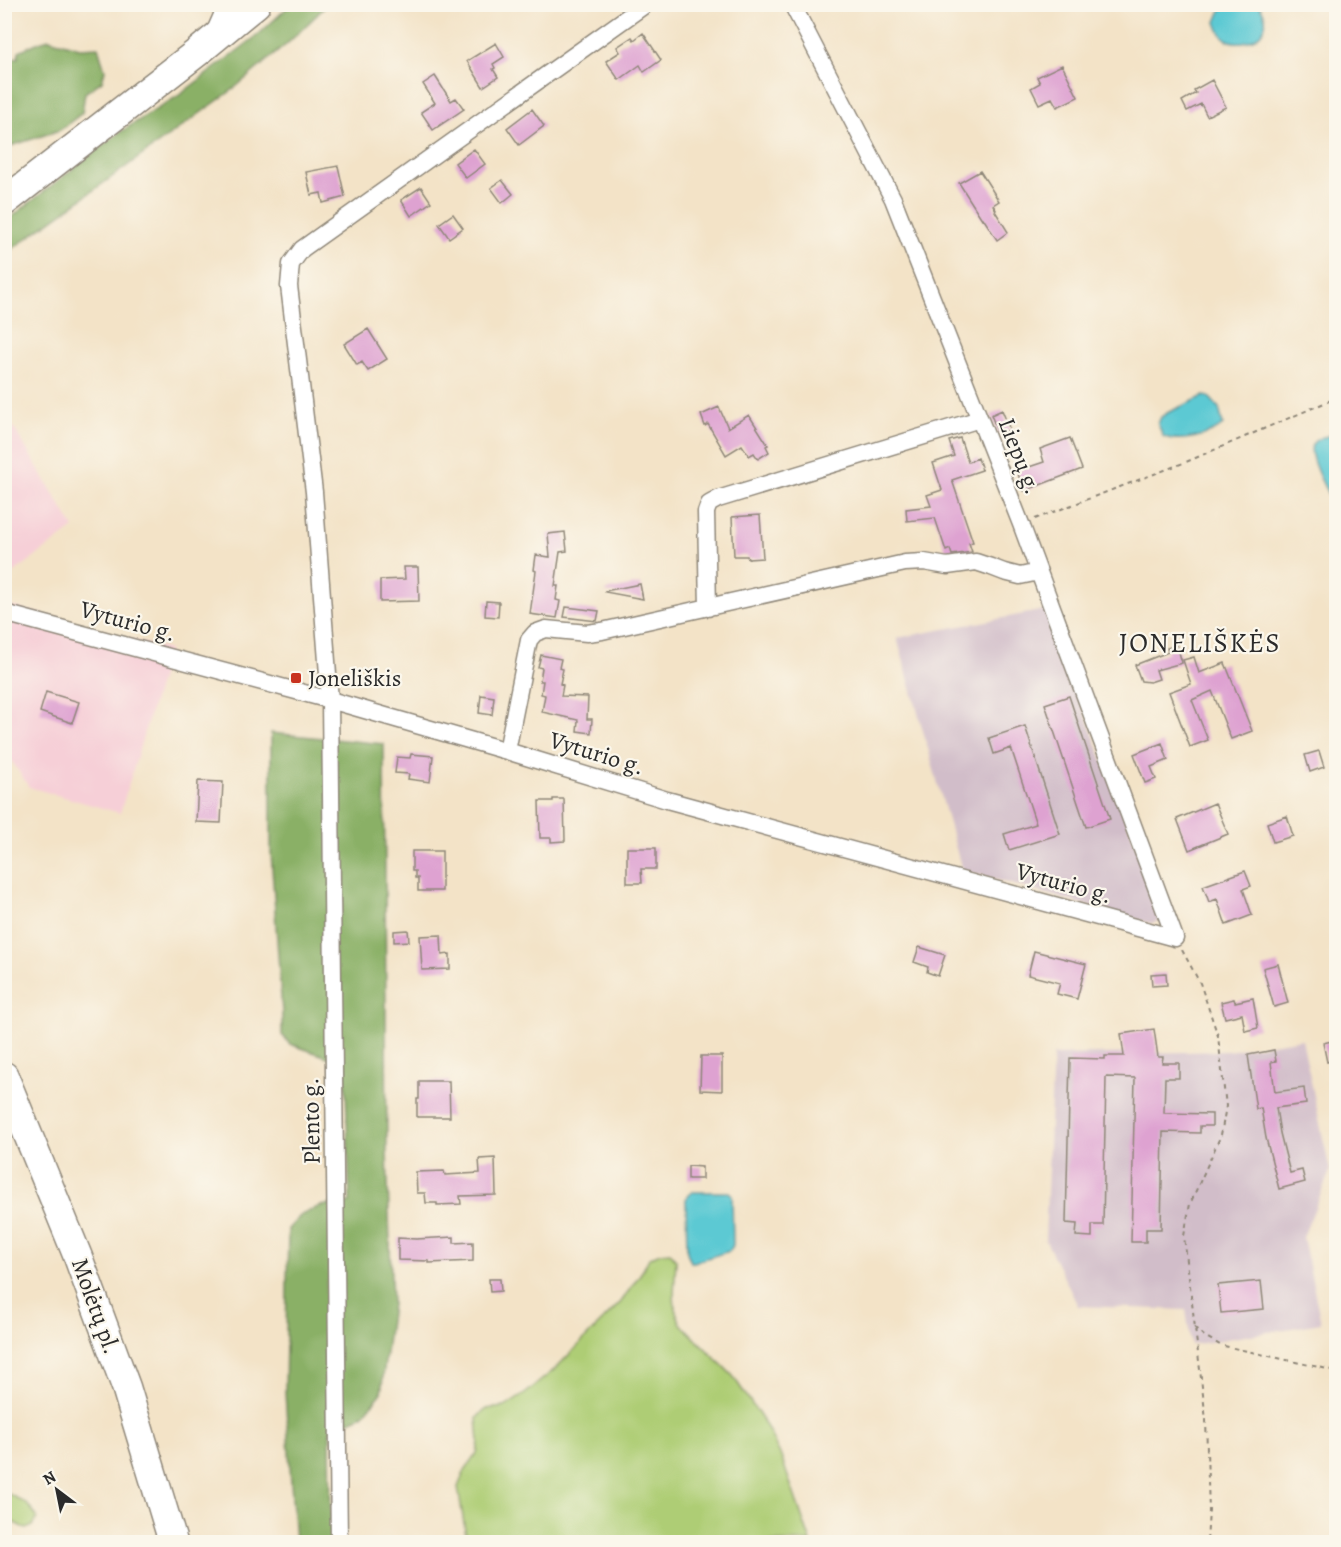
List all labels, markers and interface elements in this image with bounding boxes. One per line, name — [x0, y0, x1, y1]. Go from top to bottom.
street label: Liepų g. — [991, 413, 1049, 499]
street label: Vyturio g. — [76, 593, 179, 649]
district label: JONELIŠKĖS — [1119, 625, 1281, 661]
place label: Joneliškis — [308, 662, 401, 694]
marker: Joneliškis — [289, 671, 303, 685]
street label: Vyturio g. — [545, 723, 648, 783]
street label: Vyturio g. — [1012, 855, 1115, 911]
street label: Plento g. — [294, 1077, 328, 1165]
street label: Molėtų pl. — [64, 1254, 128, 1358]
north arrow — [27, 1460, 87, 1520]
text: N — [39, 1466, 61, 1491]

